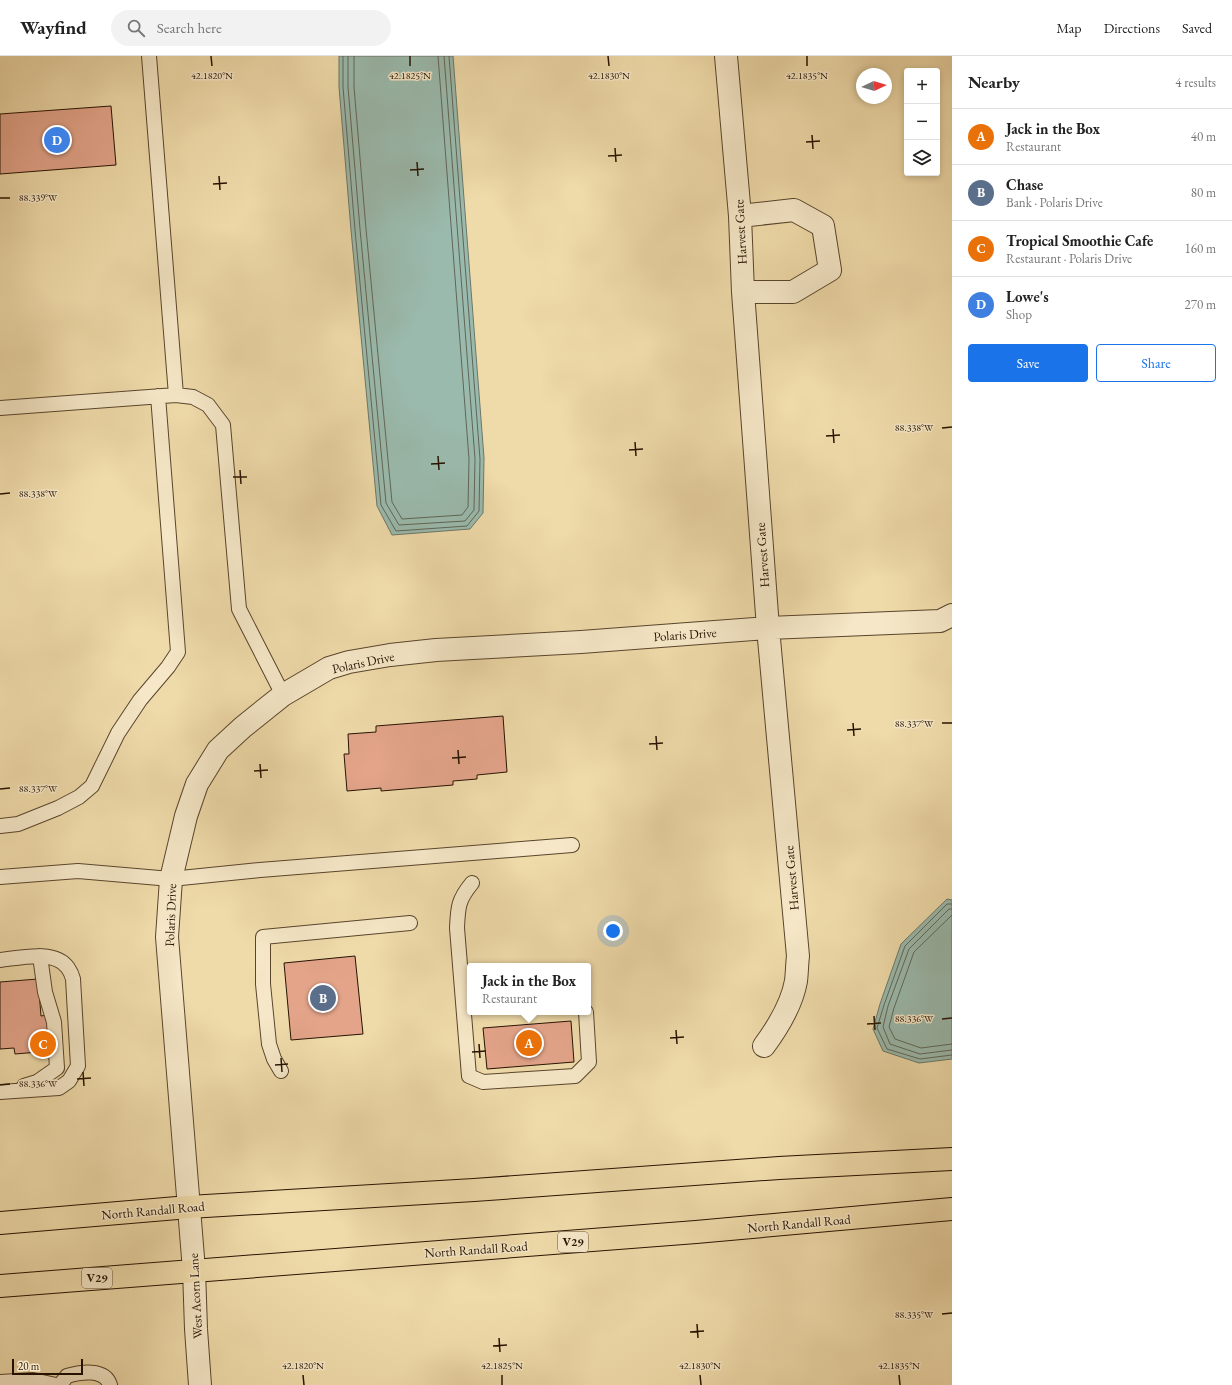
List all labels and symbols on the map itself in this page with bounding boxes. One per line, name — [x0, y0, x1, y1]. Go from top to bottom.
north arrow — [856, 68, 892, 104]
text: 42.1820°N — [191, 69, 233, 82]
text: 42.1825°N — [389, 69, 431, 82]
text: 42.1830°N — [588, 69, 630, 82]
text: 42.1835°N — [786, 69, 828, 82]
pin: D — [44, 125, 70, 155]
text: 88.339°W — [19, 191, 58, 204]
street label: Harvest Gate — [730, 199, 751, 265]
text: 88.338°W — [895, 421, 934, 434]
text: 88.338°W — [19, 487, 58, 500]
street label: Harvest Gate — [752, 522, 773, 588]
street label: Polaris Drive — [653, 624, 717, 645]
street label: Polaris Drive — [330, 648, 396, 677]
text: 88.337°W — [895, 717, 934, 730]
text: 88.337°W — [19, 782, 58, 795]
street label: Harvest Gate — [780, 845, 803, 911]
street label: Polaris Drive — [161, 883, 180, 947]
your location — [603, 921, 623, 941]
pin: B — [310, 983, 336, 1013]
text: 88.336°W — [895, 1012, 934, 1025]
pin: A — [516, 1028, 542, 1058]
pin: C — [30, 1029, 56, 1059]
text: 88.336°W — [19, 1077, 58, 1090]
street label: North Randall Road — [101, 1197, 206, 1223]
street label: North Randall Road — [747, 1210, 852, 1236]
road number: V29 — [558, 1232, 588, 1252]
street label: North Randall Road — [424, 1237, 529, 1262]
street label: West Acorn Lane — [185, 1253, 206, 1339]
road number: V29 — [82, 1268, 112, 1288]
text: 88.335°W — [895, 1308, 934, 1321]
scale bar — [12, 1357, 83, 1376]
text: 42.1820°N — [282, 1359, 324, 1372]
text: 42.1825°N — [481, 1359, 523, 1372]
text: 42.1830°N — [679, 1359, 721, 1372]
text: 42.1835°N — [878, 1359, 920, 1372]

